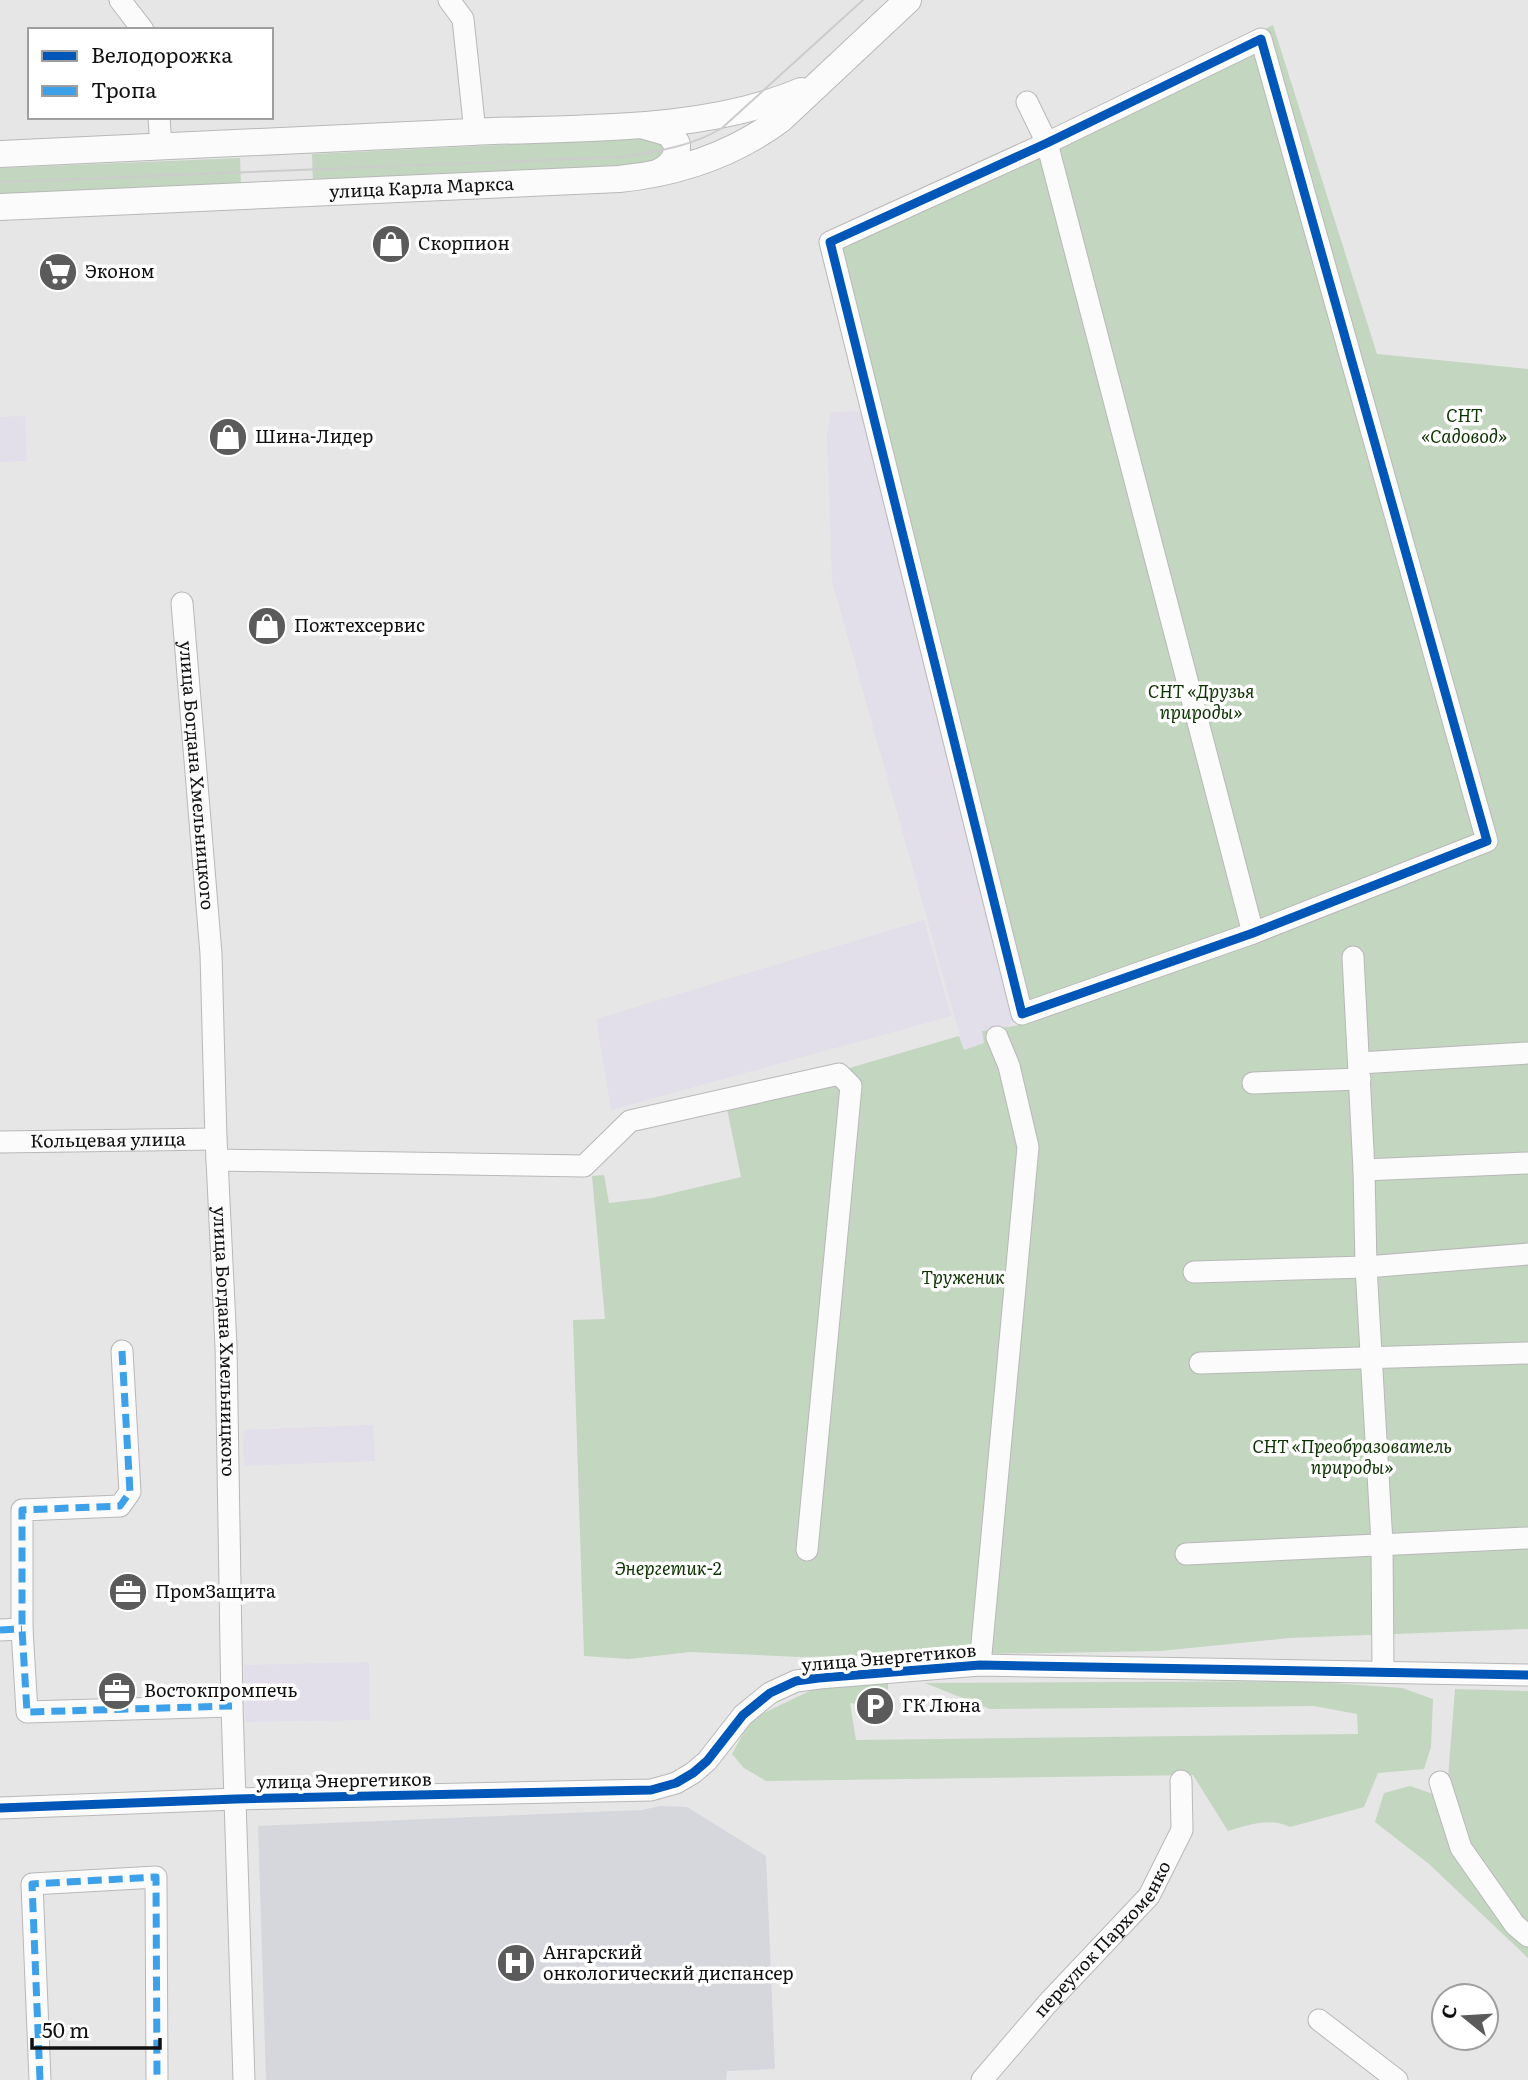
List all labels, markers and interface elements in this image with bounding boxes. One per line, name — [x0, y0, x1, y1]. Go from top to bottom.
legend — [28, 28, 273, 119]
text: Велодорожка — [91, 38, 233, 69]
text: Тропа — [91, 73, 157, 104]
street label: улица Карла Маркса — [329, 169, 515, 204]
shop icon: Скорпион — [370, 223, 412, 265]
place label: Скорпион — [418, 229, 510, 256]
supermarket icon: Эконом — [37, 251, 79, 293]
place label: Эконом — [85, 257, 154, 284]
park label: СНТ «Садовод» — [1421, 401, 1507, 449]
shop icon: Шина-Лидер — [207, 416, 249, 458]
place label: Шина-Лидер — [255, 422, 373, 449]
shop icon: Пожтехсервис — [246, 605, 288, 647]
place label: Пожтехсервис — [294, 611, 425, 638]
street label: улица Богдана Хмельницкого — [173, 639, 222, 911]
park label: СНТ «Друзья природы» — [1148, 677, 1255, 725]
street label: Кольцевая улица — [30, 1124, 186, 1154]
street label: улица Богдана Хмельницкого — [207, 1206, 243, 1477]
park label: Труженик — [921, 1263, 1005, 1290]
park label: СНТ «Преобразователь природы» — [1252, 1432, 1452, 1480]
park label: Энергетик-2 — [614, 1554, 722, 1581]
office icon: ПромЗащита — [107, 1571, 149, 1613]
place label: ПромЗащита — [155, 1577, 276, 1604]
street label: улица Энергетиков — [800, 1635, 977, 1678]
office icon: Востокпромпечь — [96, 1670, 138, 1712]
place label: Востокпромпечь — [144, 1676, 298, 1703]
parking icon: ГК Люна — [854, 1685, 896, 1727]
place label: ГК Люна — [902, 1691, 981, 1718]
street label: улица Энергетиков — [256, 1764, 432, 1795]
street label: переулок Пархоменко — [1026, 1856, 1177, 2023]
place label: Ангарский онкологический диспансер — [543, 1938, 794, 1986]
hospital icon: Ангарский онкологический диспансер — [495, 1942, 537, 1984]
north arrow — [1430, 1982, 1500, 2052]
text: С — [1432, 2001, 1463, 2022]
scale bar — [32, 2007, 159, 2050]
text: 50 m — [42, 2013, 89, 2044]

